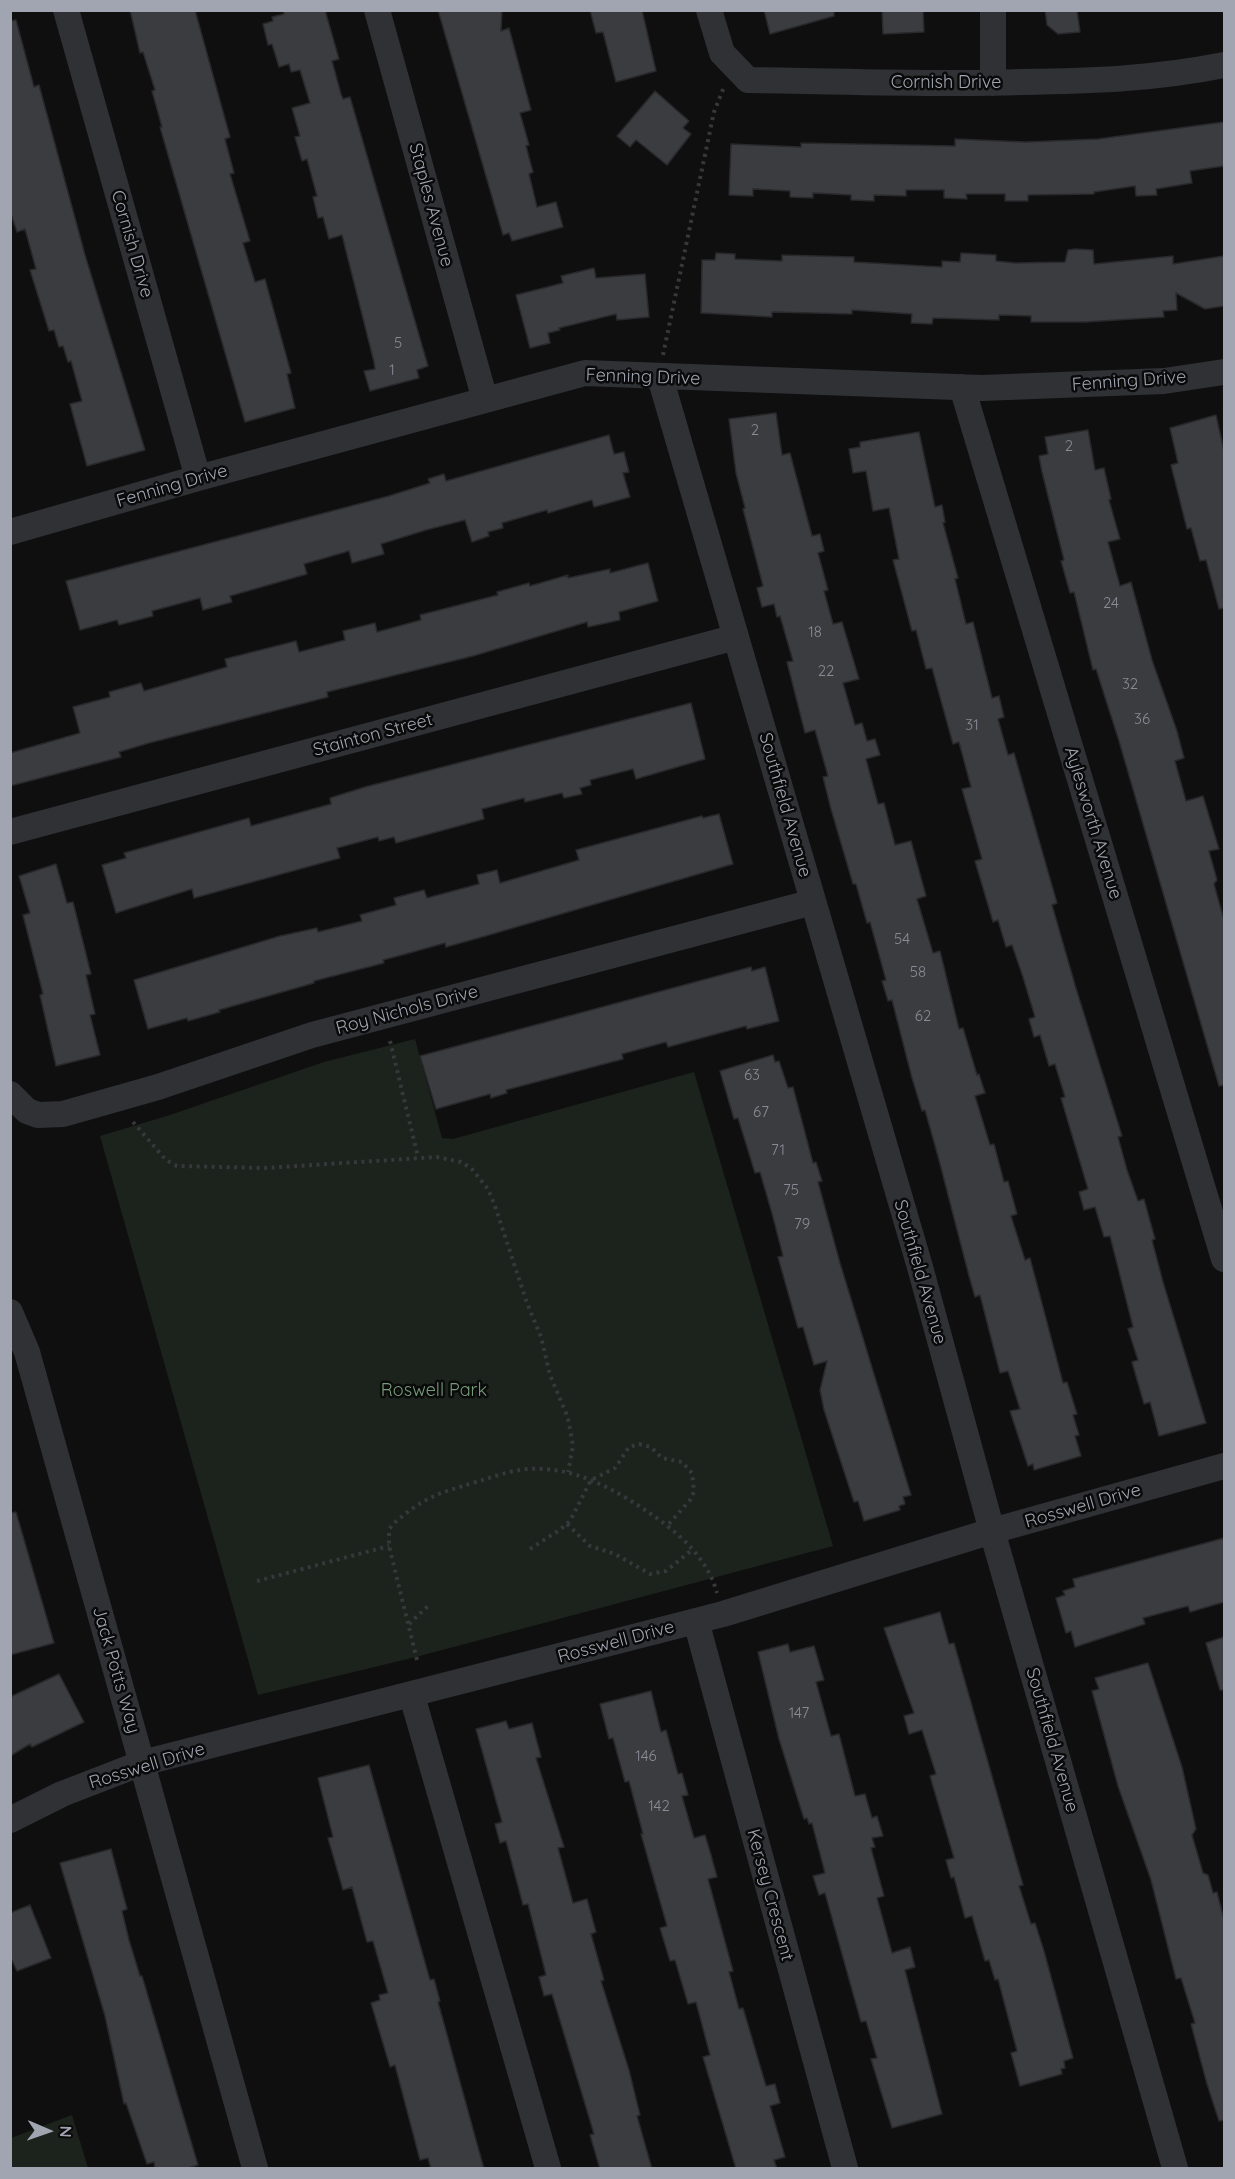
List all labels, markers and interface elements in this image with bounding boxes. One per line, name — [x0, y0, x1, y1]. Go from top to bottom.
street label: Cornish Drive — [891, 72, 1001, 94]
street label: Staples Avenue — [404, 141, 458, 269]
street label: Cornish Drive — [106, 188, 158, 300]
house number: 5 — [394, 334, 402, 352]
house number: 1 — [389, 361, 395, 379]
street label: Fenning Drive — [585, 364, 701, 390]
street label: Fenning Drive — [1071, 366, 1187, 396]
house number: 2 — [751, 421, 759, 439]
house number: 2 — [1065, 437, 1073, 455]
street label: Fenning Drive — [114, 460, 230, 512]
house number: 24 — [1103, 594, 1119, 612]
house number: 18 — [808, 623, 822, 641]
house number: 22 — [818, 662, 834, 680]
house number: 32 — [1122, 675, 1138, 693]
street label: Stainton Street — [311, 709, 435, 761]
house number: 36 — [1134, 710, 1150, 728]
house number: 31 — [965, 716, 979, 734]
street label: Southfield Avenue — [754, 730, 816, 880]
street label: Aylesworth Avenue — [1060, 744, 1126, 902]
house number: 54 — [894, 930, 910, 948]
house number: 58 — [910, 963, 926, 981]
street label: Roy Nichols Drive — [334, 981, 480, 1039]
house number: 62 — [915, 1007, 931, 1025]
house number: 63 — [744, 1066, 760, 1084]
house number: 67 — [753, 1103, 769, 1121]
house number: 71 — [771, 1141, 785, 1159]
house number: 75 — [783, 1181, 799, 1199]
street label: Southfield Avenue — [889, 1197, 951, 1347]
house number: 79 — [794, 1215, 810, 1233]
park label: Roswell Park — [381, 1380, 487, 1402]
street label: Rosswell Drive — [1022, 1479, 1144, 1533]
street label: Jack Potts Way — [88, 1604, 144, 1736]
street label: Rosswell Drive — [555, 1616, 677, 1668]
street label: Southfield Avenue — [1021, 1665, 1083, 1815]
house number: 147 — [789, 1704, 809, 1722]
street label: Rosswell Drive — [86, 1738, 208, 1794]
house number: 146 — [635, 1747, 657, 1765]
house number: 142 — [648, 1797, 670, 1815]
street label: Kersey Crescent — [742, 1827, 798, 1963]
north arrow — [18, 2101, 78, 2161]
text: N — [56, 2125, 76, 2138]

